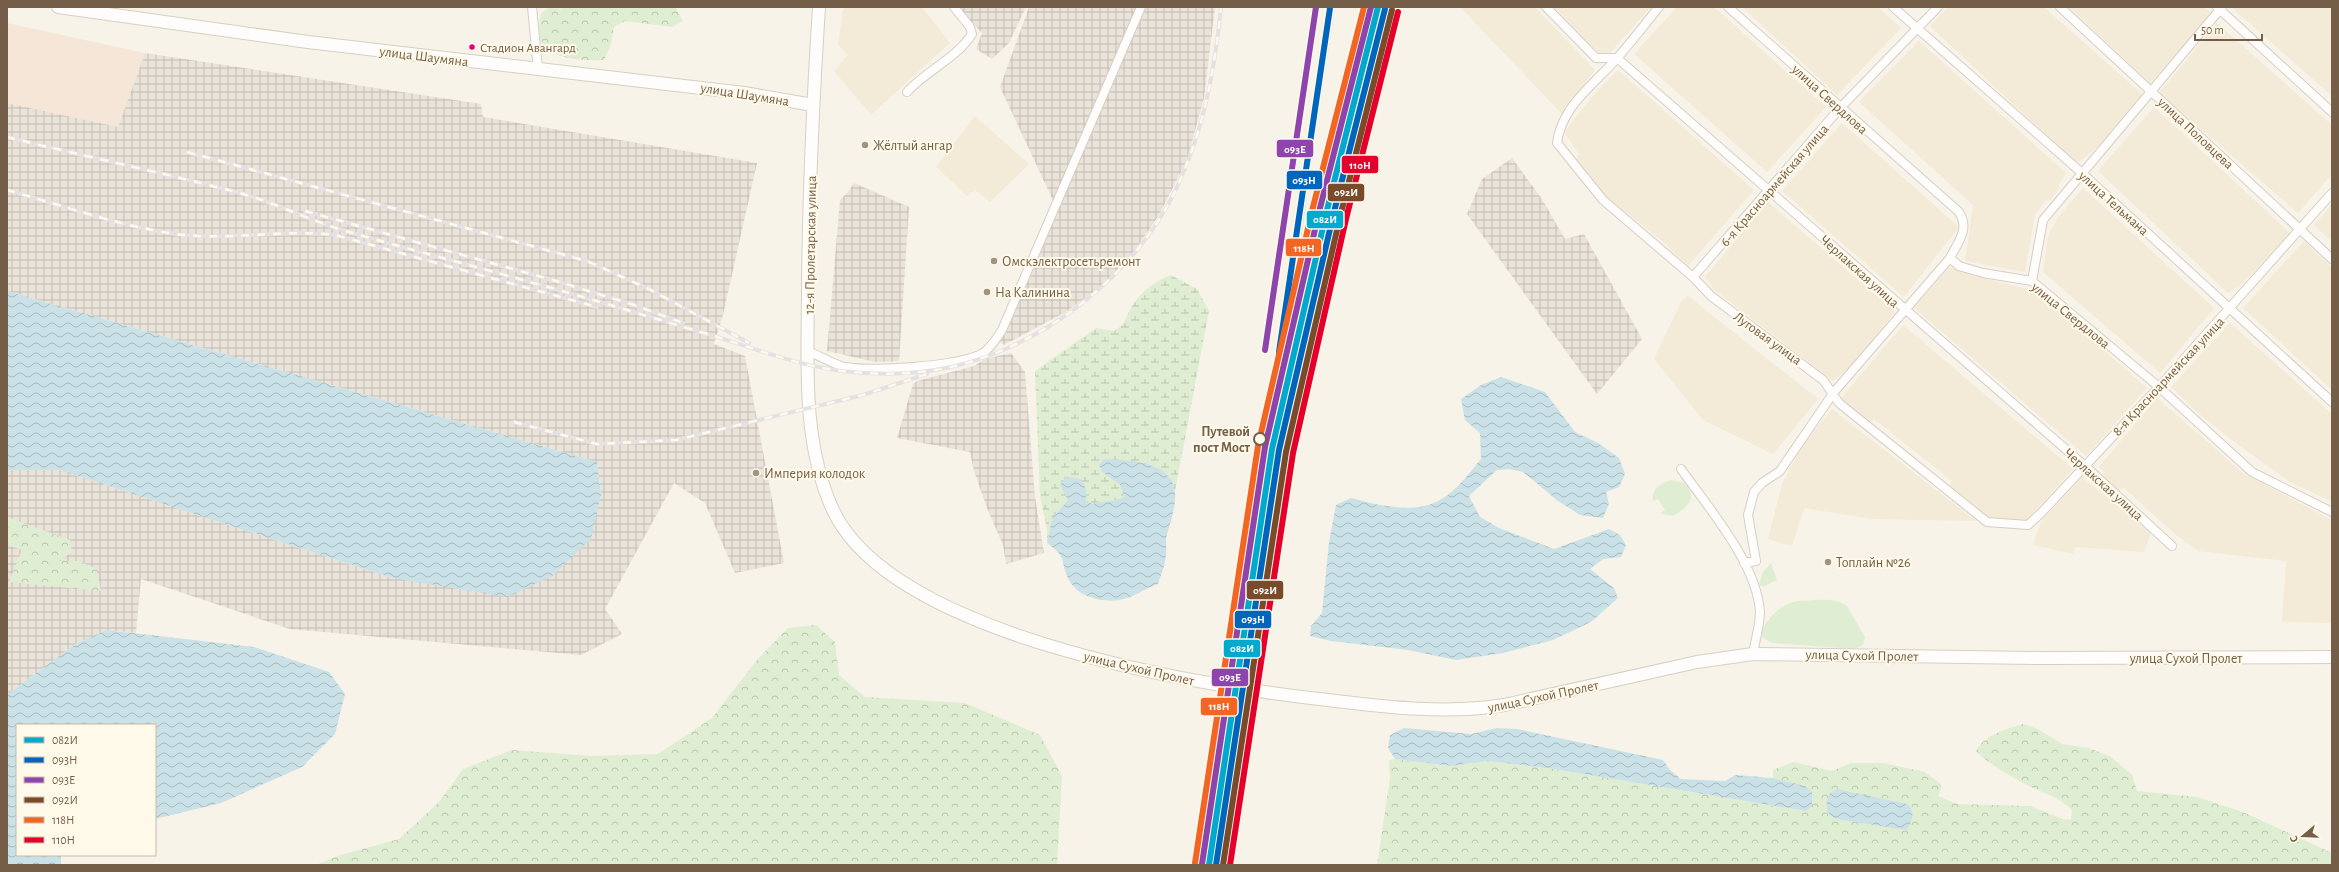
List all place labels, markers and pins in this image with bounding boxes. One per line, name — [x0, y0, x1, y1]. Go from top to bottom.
marker: Стадион Авангард — [467, 42, 477, 52]
place label: Стадион Авангард — [480, 42, 576, 55]
place label: Жёлтый ангар — [873, 139, 952, 153]
marker: Жёлтый ангар — [860, 140, 870, 150]
place label: Омскэлектросетьремонт — [1002, 255, 1141, 269]
marker: Омскэлектросетьремонт — [989, 256, 999, 266]
place label: На Калинина — [995, 286, 1071, 300]
marker: На Калинина — [982, 287, 992, 297]
place label: Путевой пост Мост — [1193, 425, 1251, 455]
marker: Путевой пост Мост — [1253, 432, 1267, 446]
place label: Империя колодок — [764, 467, 866, 481]
marker: Империя колодок — [751, 468, 761, 478]
place label: Топлайн №26 — [1836, 556, 1911, 570]
marker: Топлайн №26 — [1823, 557, 1833, 567]

